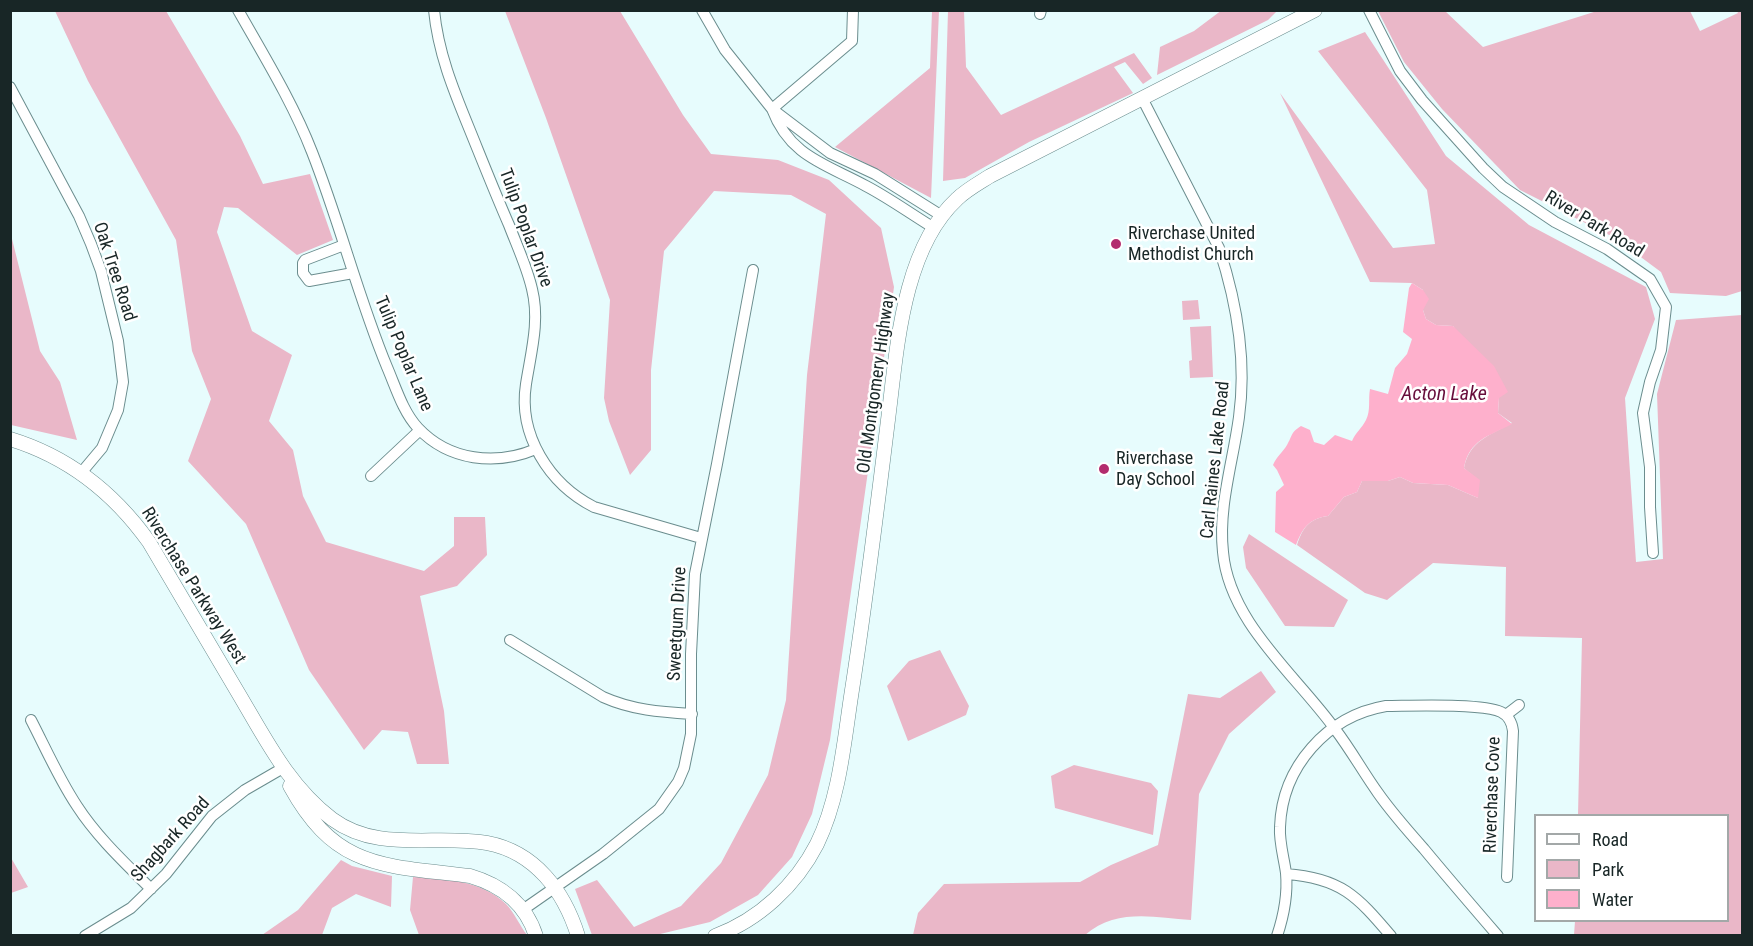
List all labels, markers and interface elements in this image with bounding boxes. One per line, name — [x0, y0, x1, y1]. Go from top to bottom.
street label: Tulip Poplar Drive — [494, 166, 556, 290]
street label: River Park Road — [1541, 187, 1647, 263]
street label: Oak Tree Road — [88, 220, 140, 324]
place label: Riverchase United Methodist Church — [1128, 223, 1255, 266]
marker: Riverchase United Methodist Church — [1109, 237, 1123, 251]
street label: Old Montgomery Highway — [854, 291, 900, 475]
street label: Tulip Poplar Lane — [369, 293, 437, 415]
street label: Carl Raines Lake Road — [1197, 380, 1235, 540]
water label: Acton Lake — [1401, 383, 1487, 407]
place label: Riverchase Day School — [1116, 448, 1195, 490]
marker: Riverchase Day School — [1097, 462, 1111, 476]
street label: Riverchase Parkway West — [136, 504, 250, 668]
street label: Sweetgum Drive — [664, 566, 692, 682]
street label: Riverchase Cove — [1480, 736, 1506, 854]
street label: Shagbark Road — [127, 793, 215, 887]
legend — [1534, 814, 1729, 922]
text: Road — [1592, 829, 1628, 850]
text: Park — [1592, 859, 1624, 880]
text: Water — [1592, 889, 1633, 910]

